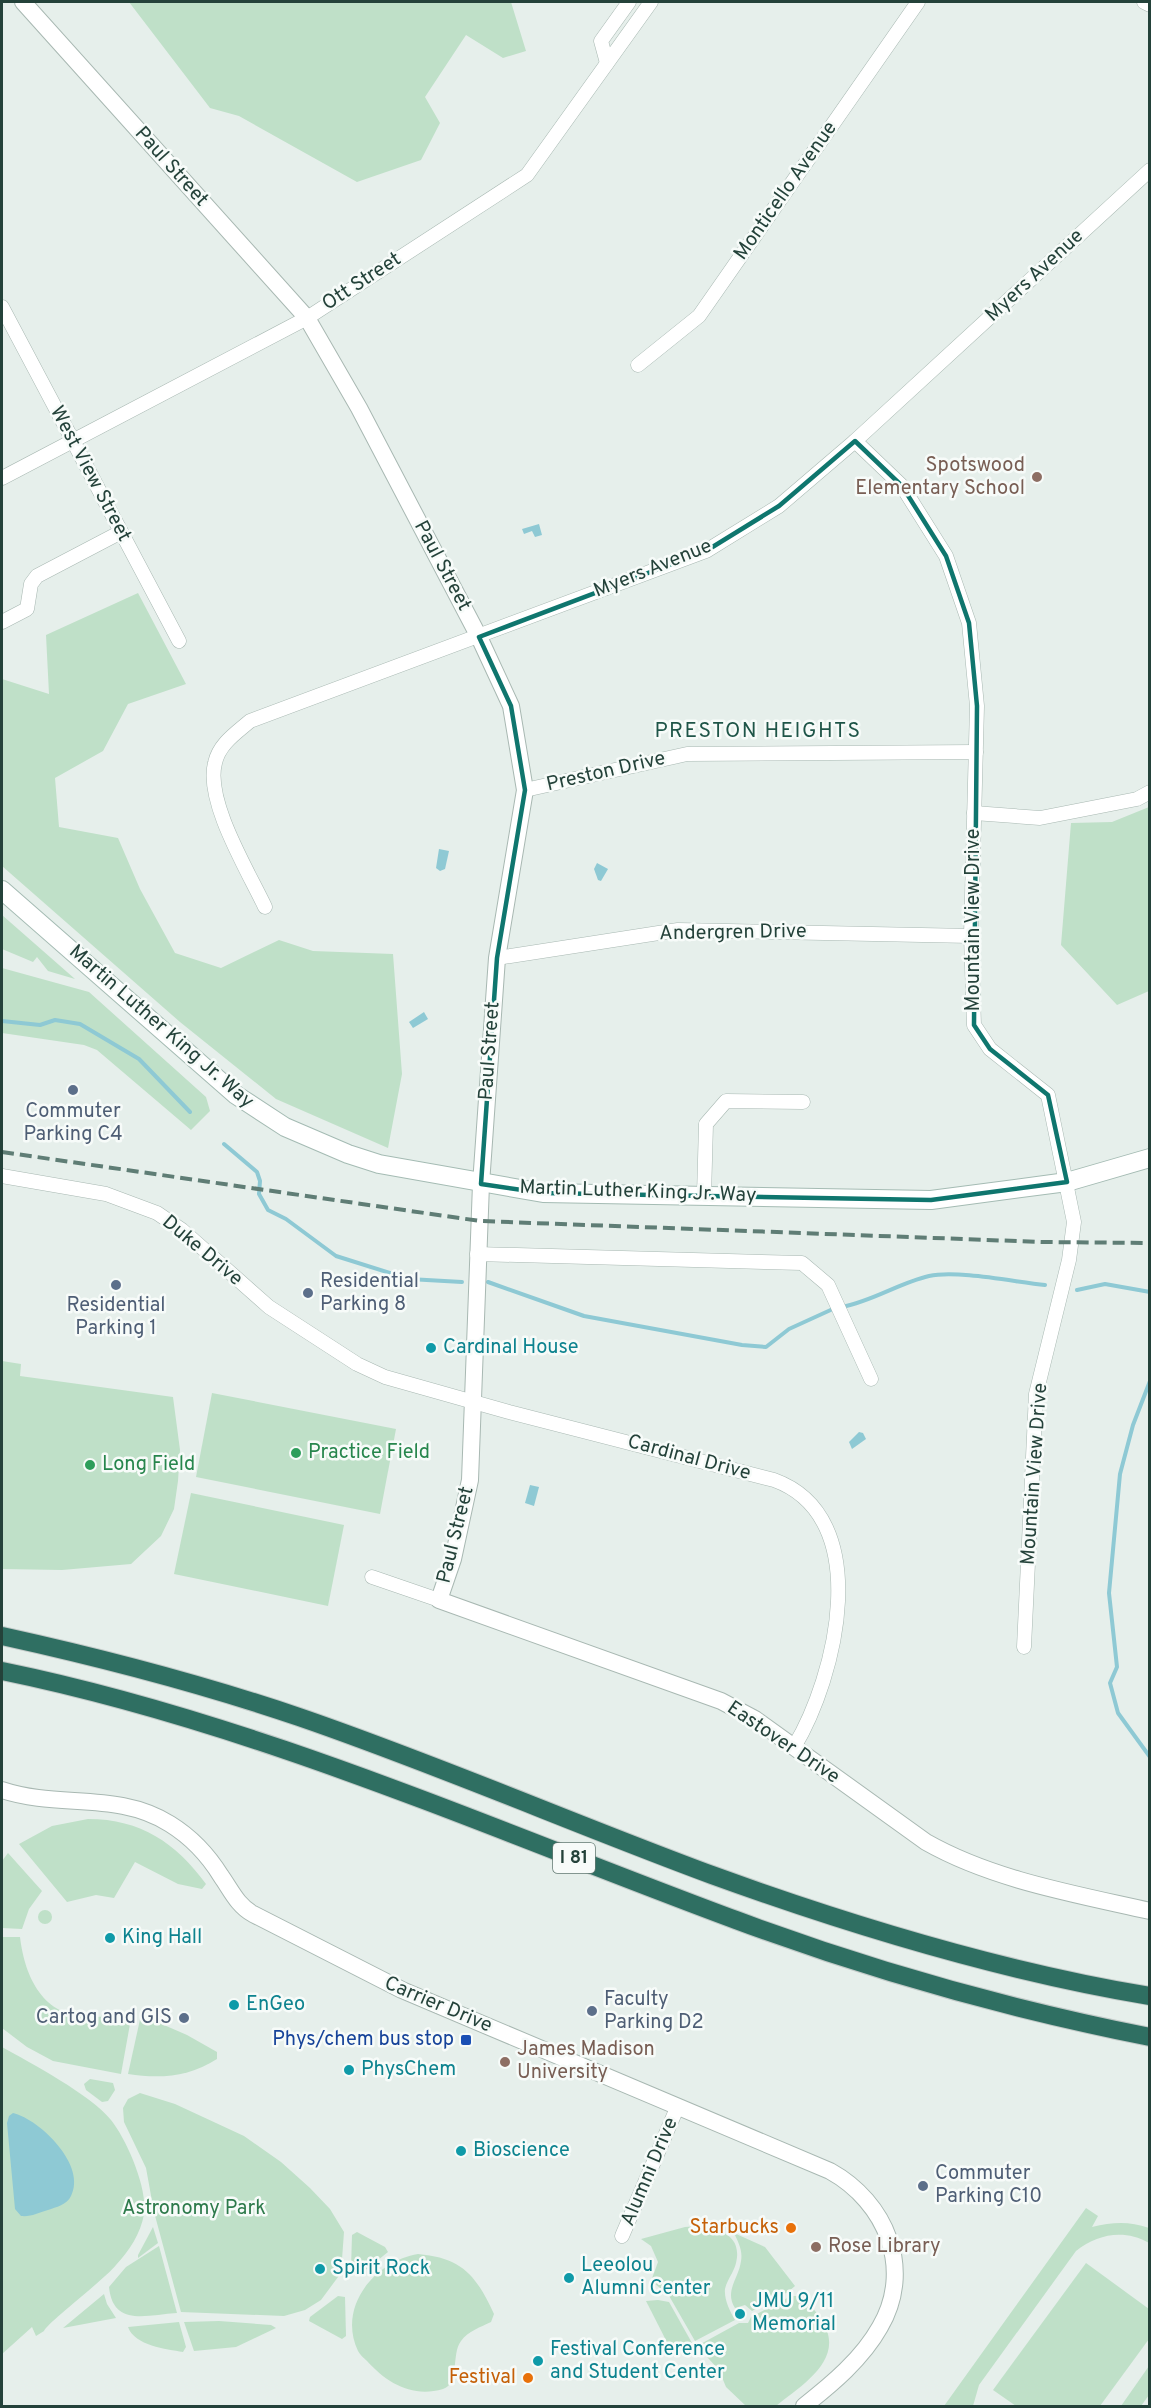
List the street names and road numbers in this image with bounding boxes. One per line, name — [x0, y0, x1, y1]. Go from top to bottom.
street label: Monticello Avenue — [728, 116, 844, 266]
street label: Paul Street — [128, 122, 214, 212]
street label: Myers Avenue — [980, 224, 1090, 328]
street label: Ott Street — [318, 247, 406, 317]
street label: West View Street — [43, 402, 137, 546]
street label: Paul Street — [407, 516, 477, 616]
street label: Myers Avenue — [590, 533, 716, 605]
street label: Preston Drive — [544, 746, 668, 798]
street label: Mountain View Drive — [961, 829, 987, 1011]
street label: Andergren Drive — [659, 919, 807, 947]
street label: Martin Luther King Jr. Way — [63, 939, 259, 1115]
street label: Paul Street — [474, 1001, 506, 1101]
street label: Martin Luther King Jr. Way — [519, 1175, 757, 1209]
street label: Duke Drive — [156, 1210, 248, 1292]
street label: Mountain View Drive — [1016, 1382, 1054, 1566]
street label: Cardinal Drive — [625, 1429, 753, 1487]
street label: Paul Street — [431, 1484, 481, 1586]
street label: Eastover Drive — [721, 1696, 845, 1790]
road number: I 81 — [553, 1843, 595, 1873]
street label: Carrier Drive — [380, 1971, 496, 2039]
street label: Alumni Drive — [615, 2114, 685, 2230]

